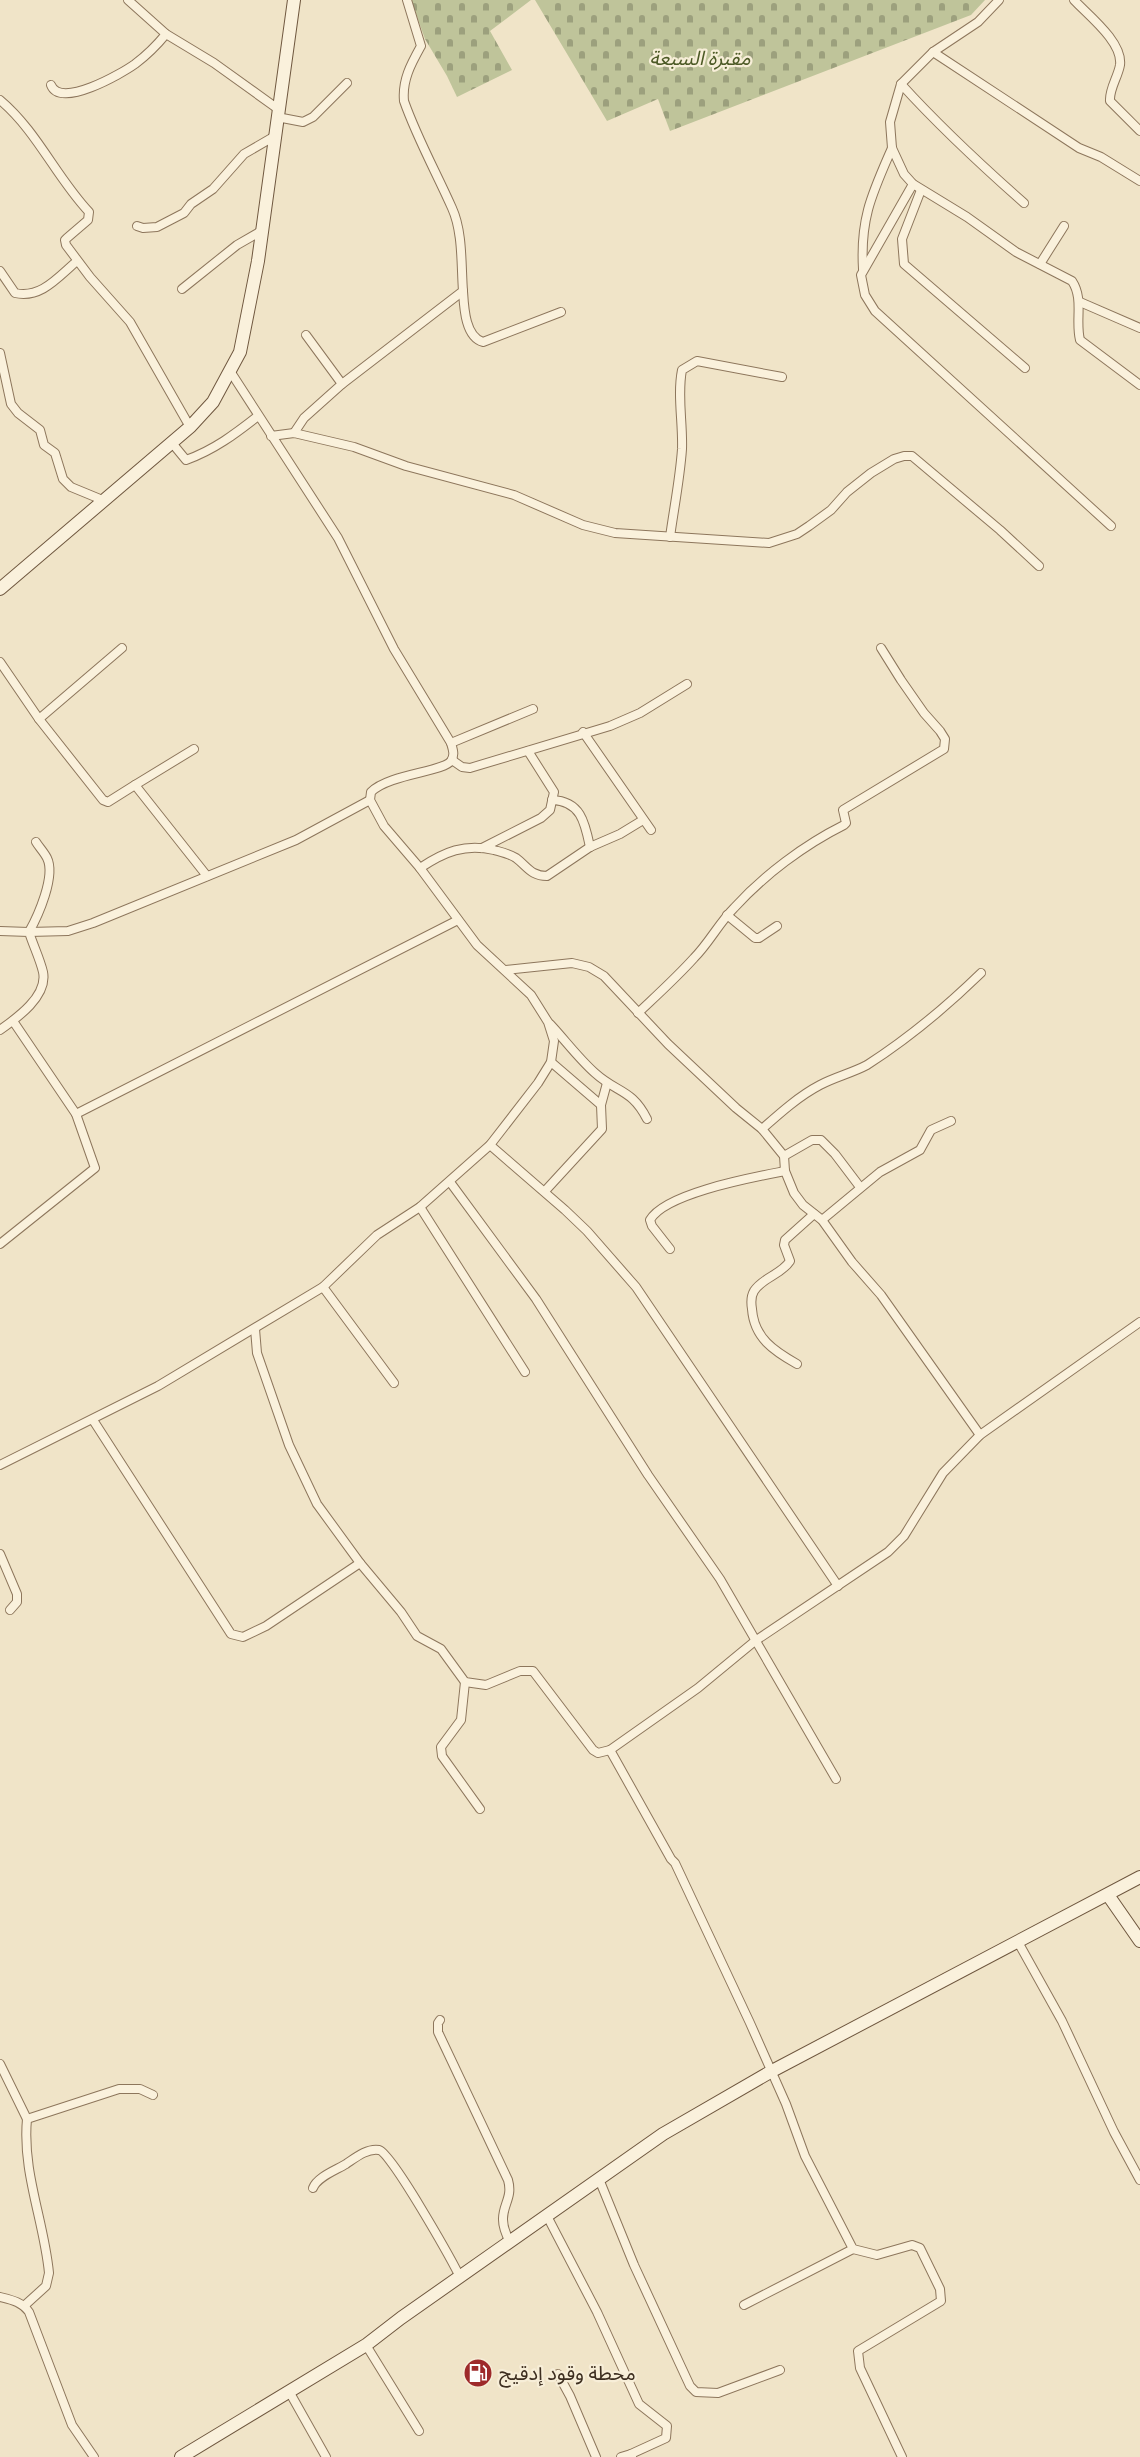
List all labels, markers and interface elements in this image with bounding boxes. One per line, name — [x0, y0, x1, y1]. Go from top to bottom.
park label: مقبرة السبعة — [650, 46, 751, 70]
fuel station icon: محطة وقود إدقيج — [462, 2357, 494, 2389]
place label: محطة وقود إدقيج — [499, 2361, 636, 2388]

